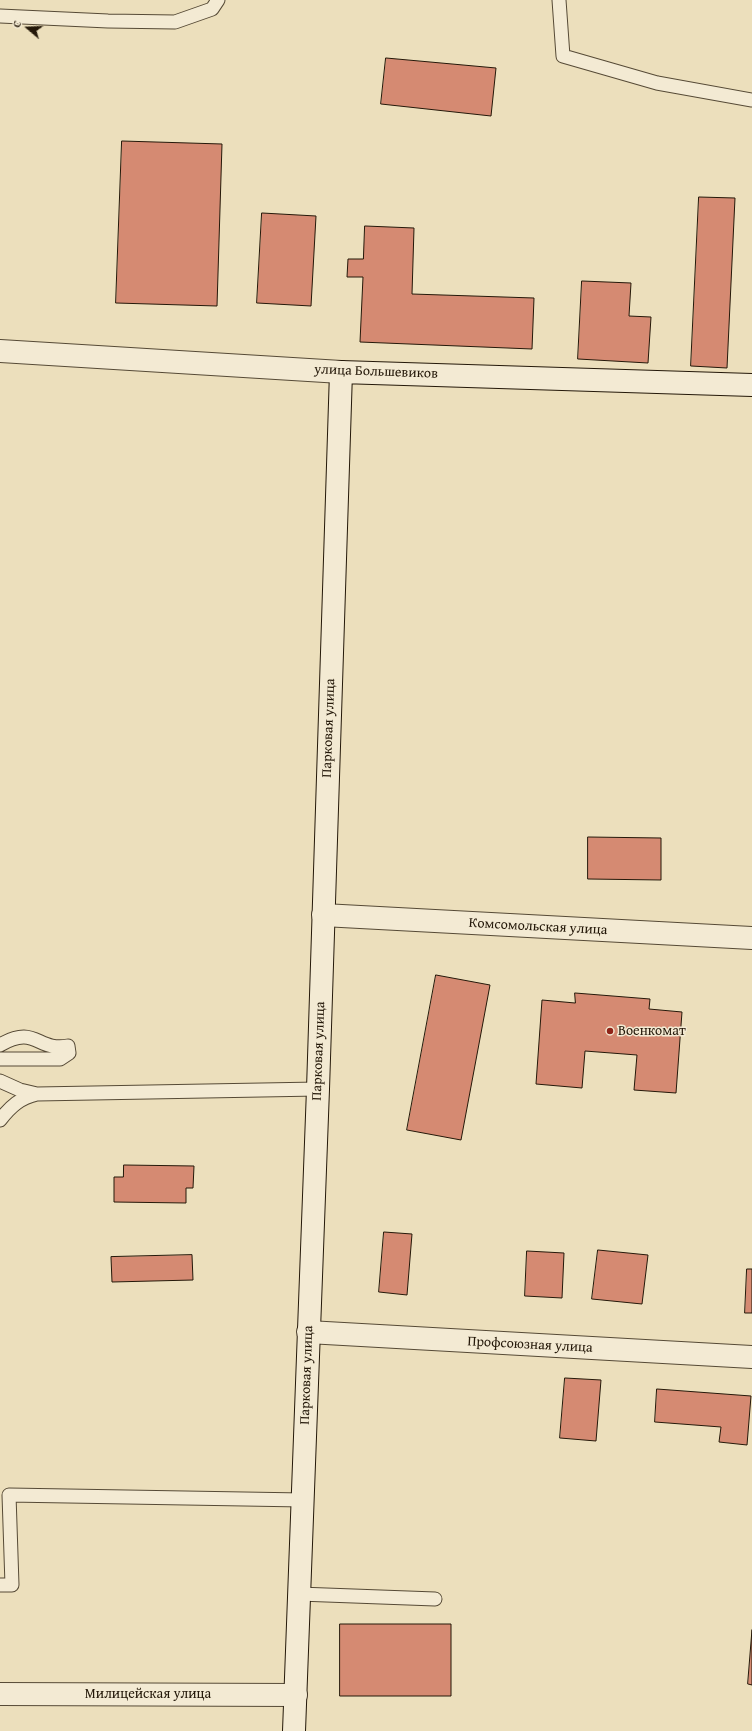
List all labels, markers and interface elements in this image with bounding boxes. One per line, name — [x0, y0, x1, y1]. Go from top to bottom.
north arrow — [8, 8, 48, 48]
text: С — [8, 19, 25, 30]
street label: улица Большевиков — [314, 361, 438, 383]
street label: Парковая улица — [319, 678, 339, 778]
street label: Комсомольская улица — [468, 915, 608, 939]
street label: Парковая улица — [309, 1001, 329, 1101]
place label: Военкомат — [618, 1023, 686, 1039]
marker: Военкомат — [605, 1026, 615, 1036]
street label: Парковая улица — [297, 1325, 317, 1425]
street label: Профсоюзная улица — [467, 1333, 593, 1357]
street label: Милицейская улица — [85, 1686, 211, 1702]

